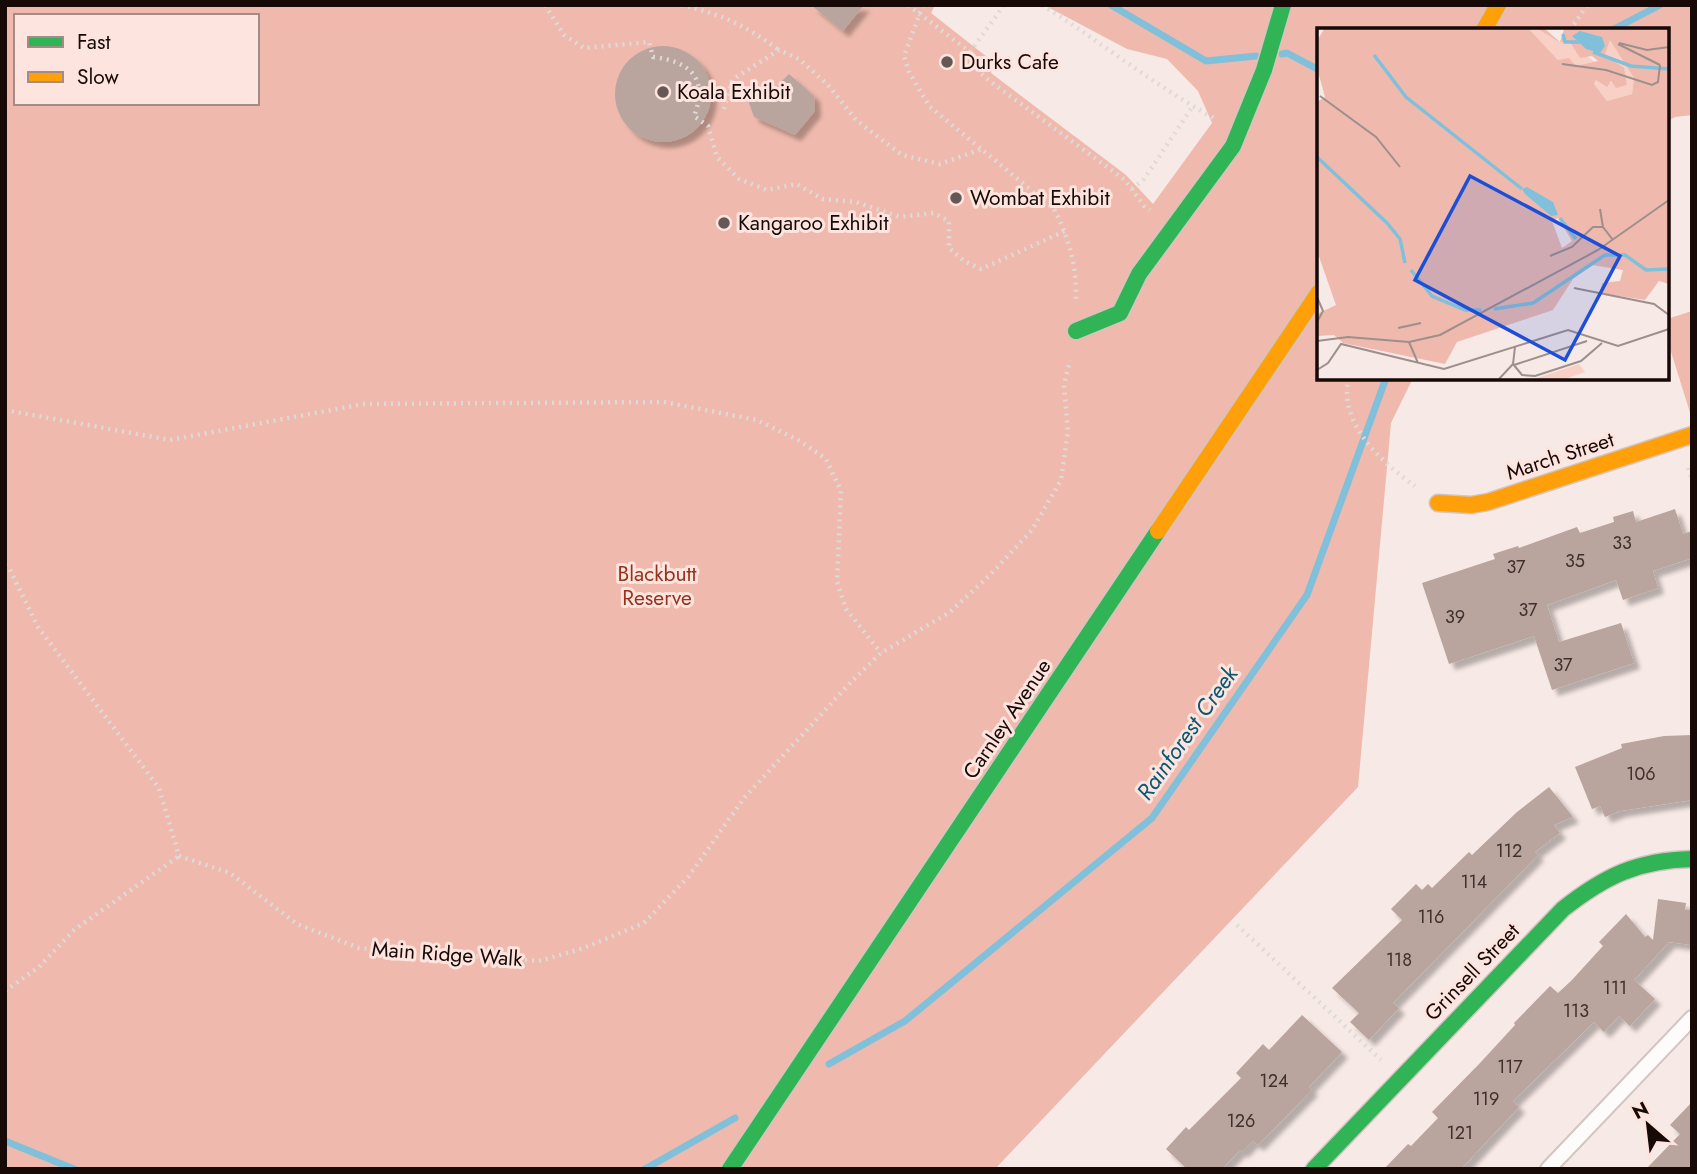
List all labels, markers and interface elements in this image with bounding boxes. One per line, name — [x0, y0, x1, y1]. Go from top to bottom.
legend — [14, 14, 259, 105]
text: Fast — [77, 27, 110, 57]
inset map — [1317, 28, 1669, 380]
place label: Durks Cafe — [961, 47, 1059, 77]
marker: Durks Cafe — [939, 54, 955, 70]
text: Slow — [77, 62, 119, 92]
place label: Koala Exhibit — [677, 77, 790, 107]
marker: Koala Exhibit — [655, 84, 671, 100]
place label: Wombat Exhibit — [970, 183, 1110, 213]
marker: Wombat Exhibit — [948, 190, 964, 206]
place label: Kangaroo Exhibit — [738, 208, 889, 238]
marker: Kangaroo Exhibit — [716, 215, 732, 231]
street label: March Street — [1502, 425, 1618, 487]
house number: 33 — [1612, 530, 1632, 556]
house number: 35 — [1565, 548, 1585, 574]
house number: 37 — [1506, 554, 1526, 580]
park label: Blackbutt Reserve — [617, 559, 697, 613]
house number: 37 — [1518, 597, 1538, 623]
house number: 39 — [1445, 604, 1465, 630]
house number: 37 — [1553, 652, 1573, 678]
street label: Carnley Avenue — [956, 653, 1058, 785]
water label: Rainforest Creek — [1128, 658, 1247, 807]
house number: 106 — [1626, 761, 1656, 787]
house number: 112 — [1496, 838, 1522, 864]
house number: 114 — [1461, 869, 1487, 895]
house number: 116 — [1418, 904, 1444, 930]
street label: Grinsell Street — [1418, 917, 1526, 1027]
street label: Main Ridge Walk — [371, 934, 524, 974]
house number: 118 — [1386, 947, 1412, 973]
house number: 111 — [1603, 975, 1627, 1001]
house number: 113 — [1563, 998, 1589, 1024]
house number: 117 — [1497, 1054, 1523, 1080]
house number: 124 — [1260, 1068, 1288, 1094]
house number: 119 — [1473, 1086, 1499, 1112]
north arrow — [1613, 1090, 1683, 1160]
text: N — [1627, 1095, 1653, 1126]
house number: 126 — [1227, 1108, 1255, 1134]
house number: 121 — [1447, 1120, 1473, 1146]

